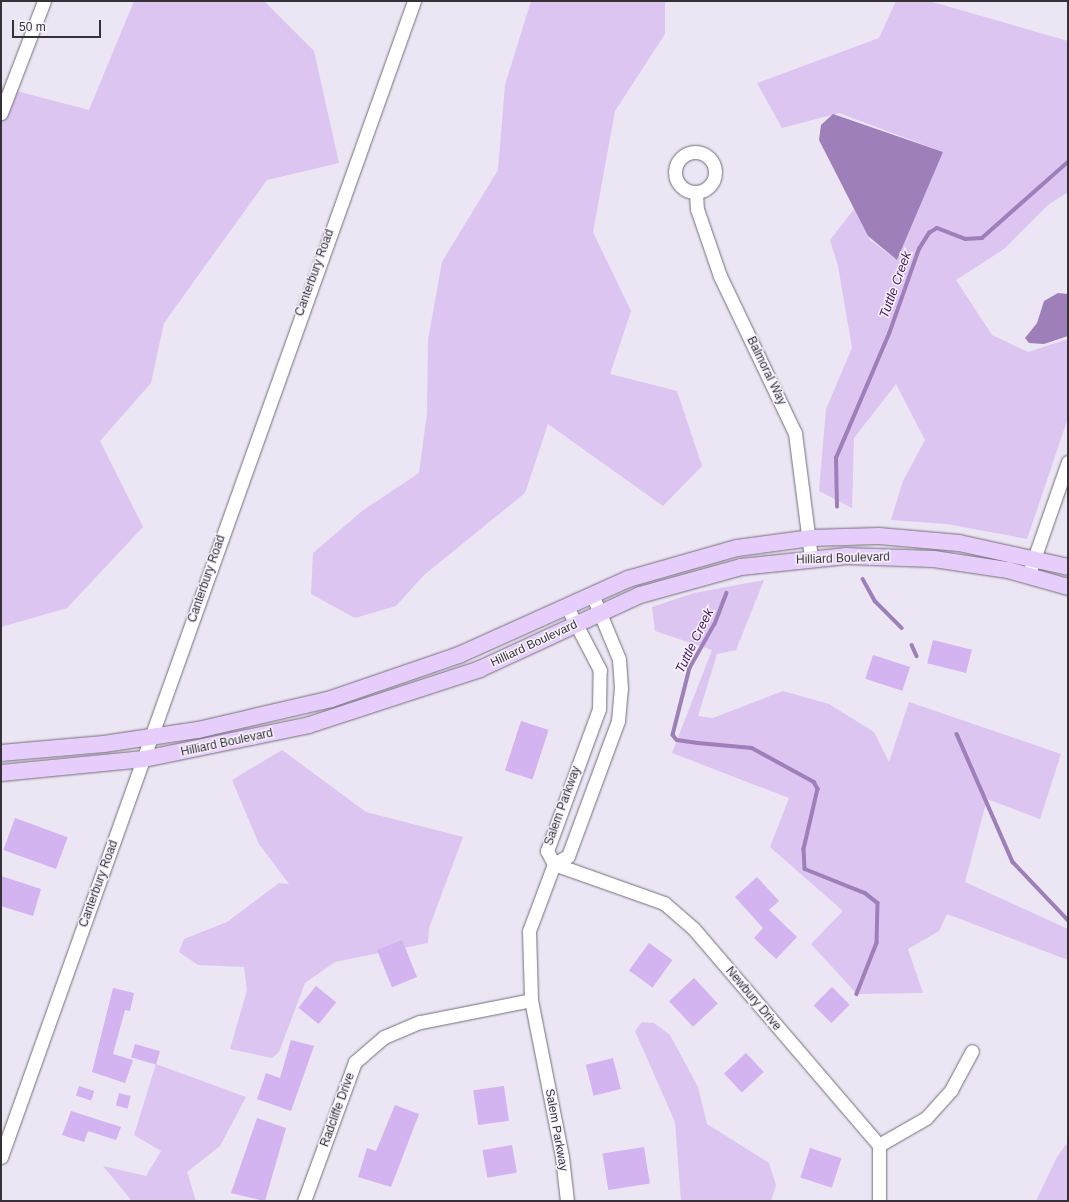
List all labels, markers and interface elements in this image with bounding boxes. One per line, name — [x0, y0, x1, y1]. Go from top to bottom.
scale bar — [14, 12, 103, 38]
text: 50 m — [19, 20, 46, 34]
street label: Canterbury Road — [293, 228, 337, 318]
water label: Tuttle Creek — [877, 250, 915, 320]
street label: Balmoral Way — [743, 334, 789, 408]
street label: Canterbury Road — [185, 533, 229, 625]
street label: Hilliard Boulevard — [796, 550, 890, 568]
water label: Tuttle Creek — [673, 606, 717, 676]
street label: Hilliard Boulevard — [488, 618, 580, 670]
street label: Hilliard Boulevard — [180, 726, 274, 760]
street label: Salem Parkway — [542, 764, 584, 848]
street label: Canterbury Road — [77, 839, 121, 929]
street label: Newbury Drive — [722, 964, 784, 1034]
street label: Radcliffe Drive — [318, 1071, 358, 1149]
street label: Salem Parkway — [542, 1088, 570, 1172]

